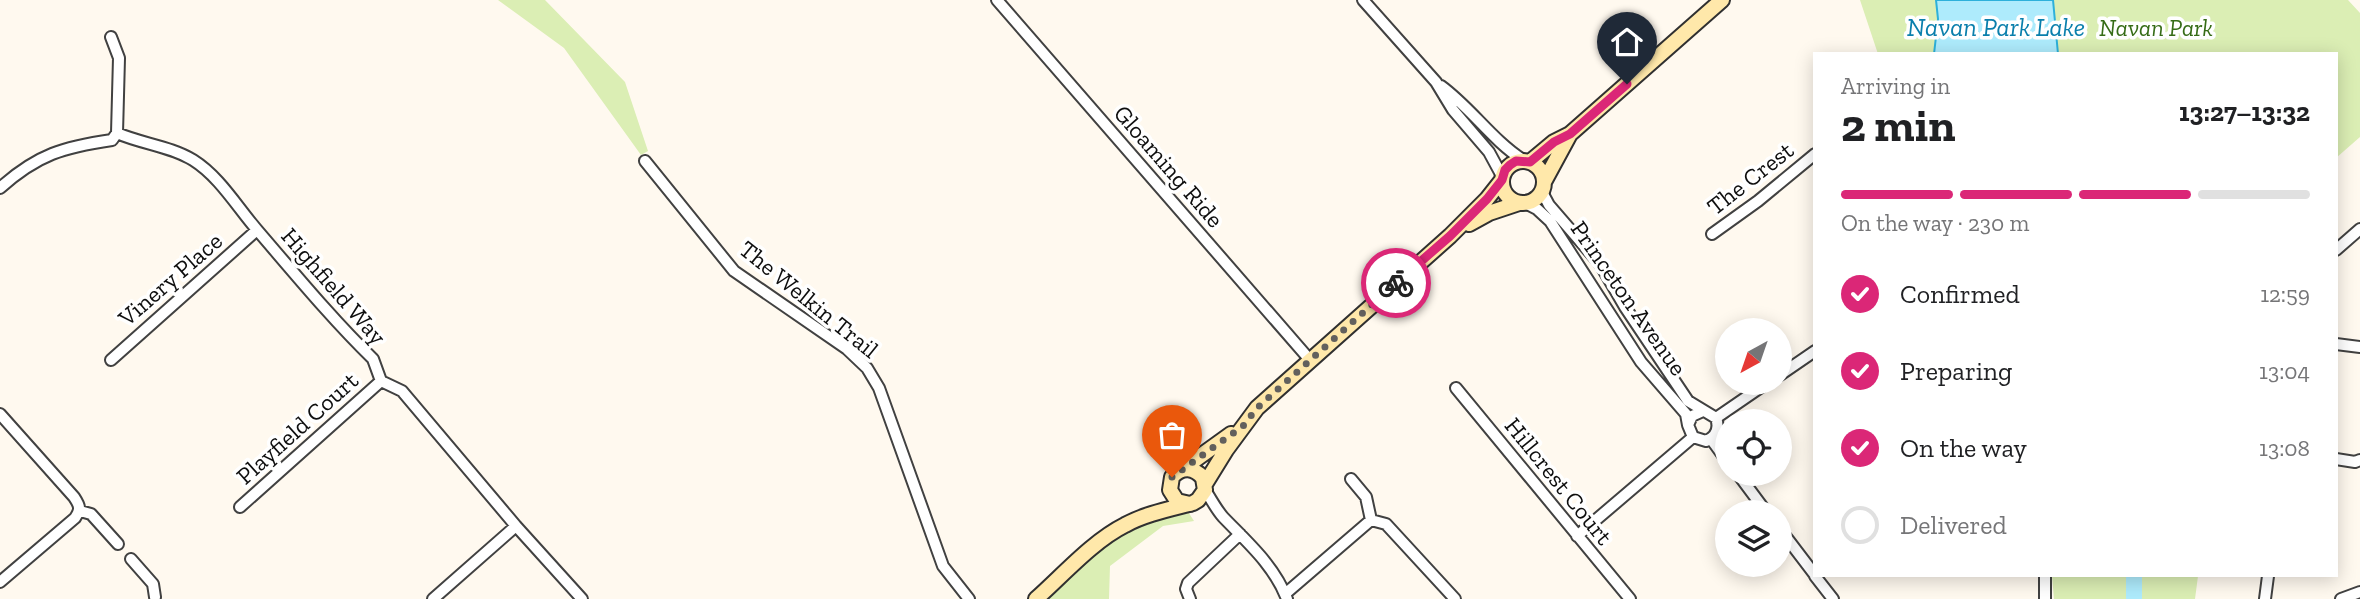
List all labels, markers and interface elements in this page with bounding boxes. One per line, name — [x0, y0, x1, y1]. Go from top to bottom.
water label: Navan Park Lake — [1907, 11, 2085, 43]
pin — [1597, 12.0, 1657, 84]
park label: Navan Park — [2099, 13, 2213, 42]
icon: home — [1608, 23, 1646, 61]
text: Arriving in — [1841, 72, 1950, 100]
text: 13:27–13:32 — [2179, 96, 2310, 128]
text: 2 min — [1841, 98, 1956, 153]
street label: Gloaming Ride — [1108, 99, 1230, 233]
street label: The Crest — [1701, 135, 1799, 221]
text: On the way · 230 m — [1841, 209, 2029, 237]
street label: Princeton Avenue — [1565, 215, 1693, 381]
street label: Highfield Way — [275, 222, 393, 351]
street label: Vinery Place — [111, 226, 228, 333]
street label: The Welkin Trail — [734, 234, 884, 364]
courier — [1361, 248, 1431, 318]
icon: bike — [1377, 264, 1415, 302]
icon: check — [1841, 275, 1879, 313]
text: Confirmed — [1900, 278, 2020, 310]
text: 12:59 — [2260, 280, 2310, 308]
north arrow — [1715, 318, 1792, 396]
map controls — [1715, 318, 1792, 577]
icon: check — [1841, 352, 1879, 390]
text: Preparing — [1900, 355, 2012, 387]
text: 13:04 — [2259, 357, 2310, 385]
street label: Playfield Court — [230, 366, 364, 490]
pin — [1142, 405, 1202, 477]
button: locate — [1715, 409, 1792, 486]
street label: Hillcrest Court — [1499, 412, 1619, 550]
icon: bag — [1153, 416, 1191, 454]
icon: check — [1841, 429, 1879, 467]
text: On the way — [1900, 432, 2027, 464]
text: 13:08 — [2259, 434, 2310, 462]
button: layers — [1715, 500, 1792, 577]
text: Delivered — [1900, 509, 2007, 541]

